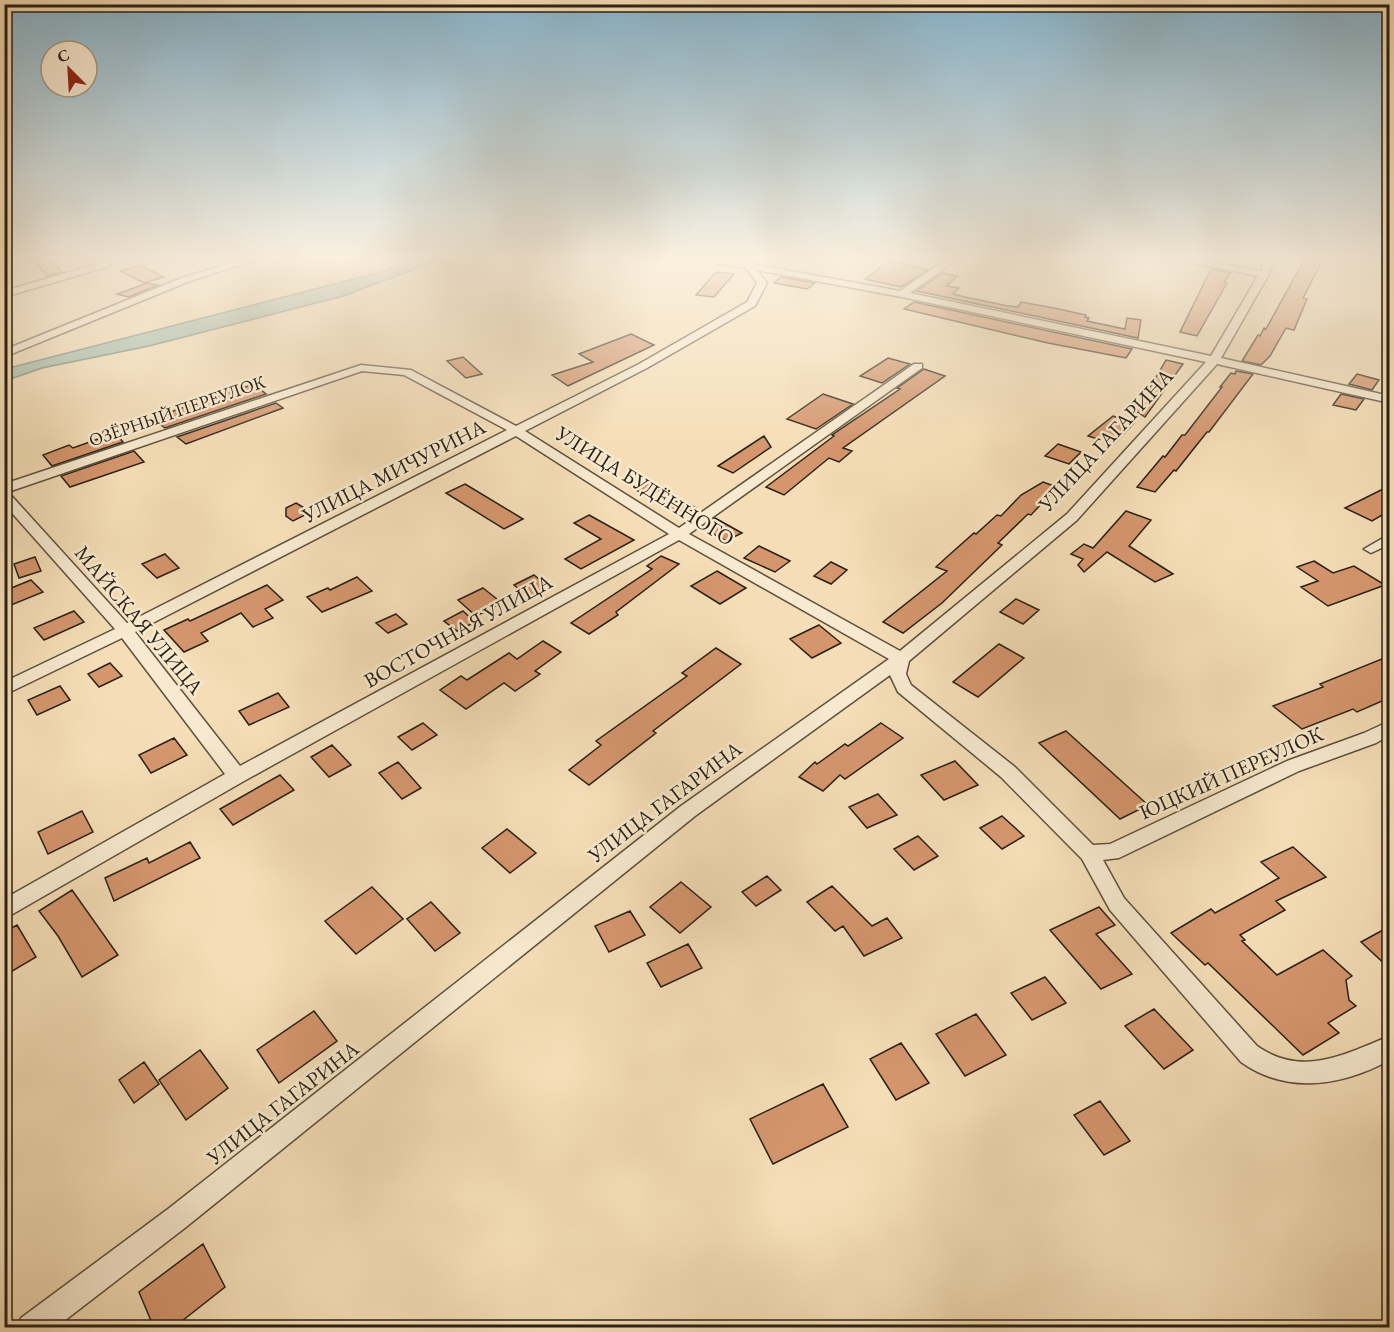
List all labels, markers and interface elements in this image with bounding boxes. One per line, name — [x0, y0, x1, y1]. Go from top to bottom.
north arrow — [39, 39, 99, 99]
text: С — [54, 44, 73, 68]
street label: УЛИЦА ГАГАРИНА — [1032, 362, 1179, 518]
street label: ОЗЁРНЫЙ ПЕРЕУЛОК — [86, 369, 268, 452]
street label: УЛИЦА МИЧУРИНА — [297, 412, 490, 529]
street label: УЛИЦА БУДЁННОГО — [550, 419, 740, 552]
street label: МАЙСКАЯ УЛИЦА — [69, 540, 210, 700]
street label: ВОСТОЧНАЯ УЛИЦА — [359, 567, 557, 694]
street label: ЮЦКИЙ ПЕРЕУЛОК — [1134, 720, 1327, 825]
street label: УЛИЦА ГАГАРИНА — [582, 735, 747, 869]
street label: УЛИЦА ГАГАРИНА — [200, 1034, 365, 1171]

